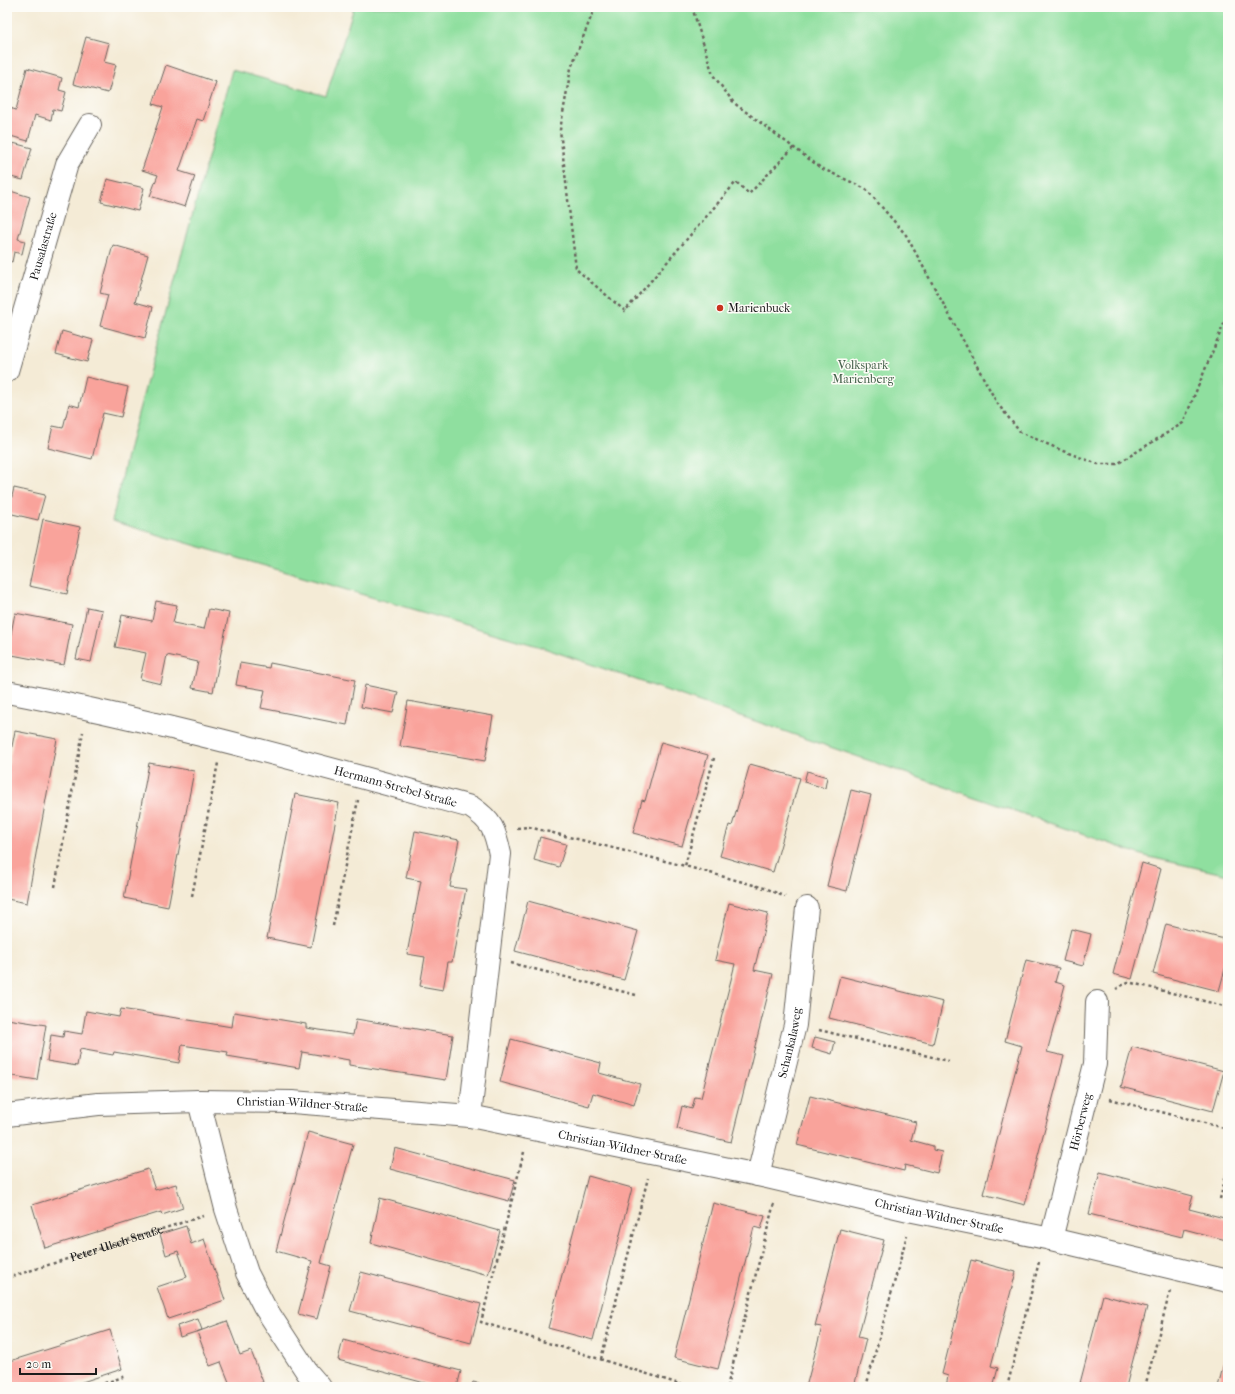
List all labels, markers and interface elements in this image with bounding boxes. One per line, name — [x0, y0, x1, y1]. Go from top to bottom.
street label: Pausalastraße — [27, 210, 60, 282]
place label: Marienbuck — [728, 301, 791, 315]
marker: Marienbuck — [715, 303, 725, 313]
park label: Volkspark Marienberg — [832, 358, 894, 386]
street label: Hermann-Strebel-Straße — [333, 763, 459, 810]
street label: Schankalaweg — [775, 1006, 804, 1080]
street label: Hörberweg — [1067, 1091, 1095, 1152]
street label: Christian-Wildner-Straße — [237, 1094, 368, 1115]
street label: Christian-Wildner-Straße — [557, 1127, 688, 1167]
street label: Christian-Wildner-Straße — [873, 1195, 1005, 1236]
street label: Peter-Ulsch-Straße — [68, 1222, 165, 1265]
scale bar — [20, 1350, 96, 1376]
text: 20 m — [26, 1357, 51, 1371]

